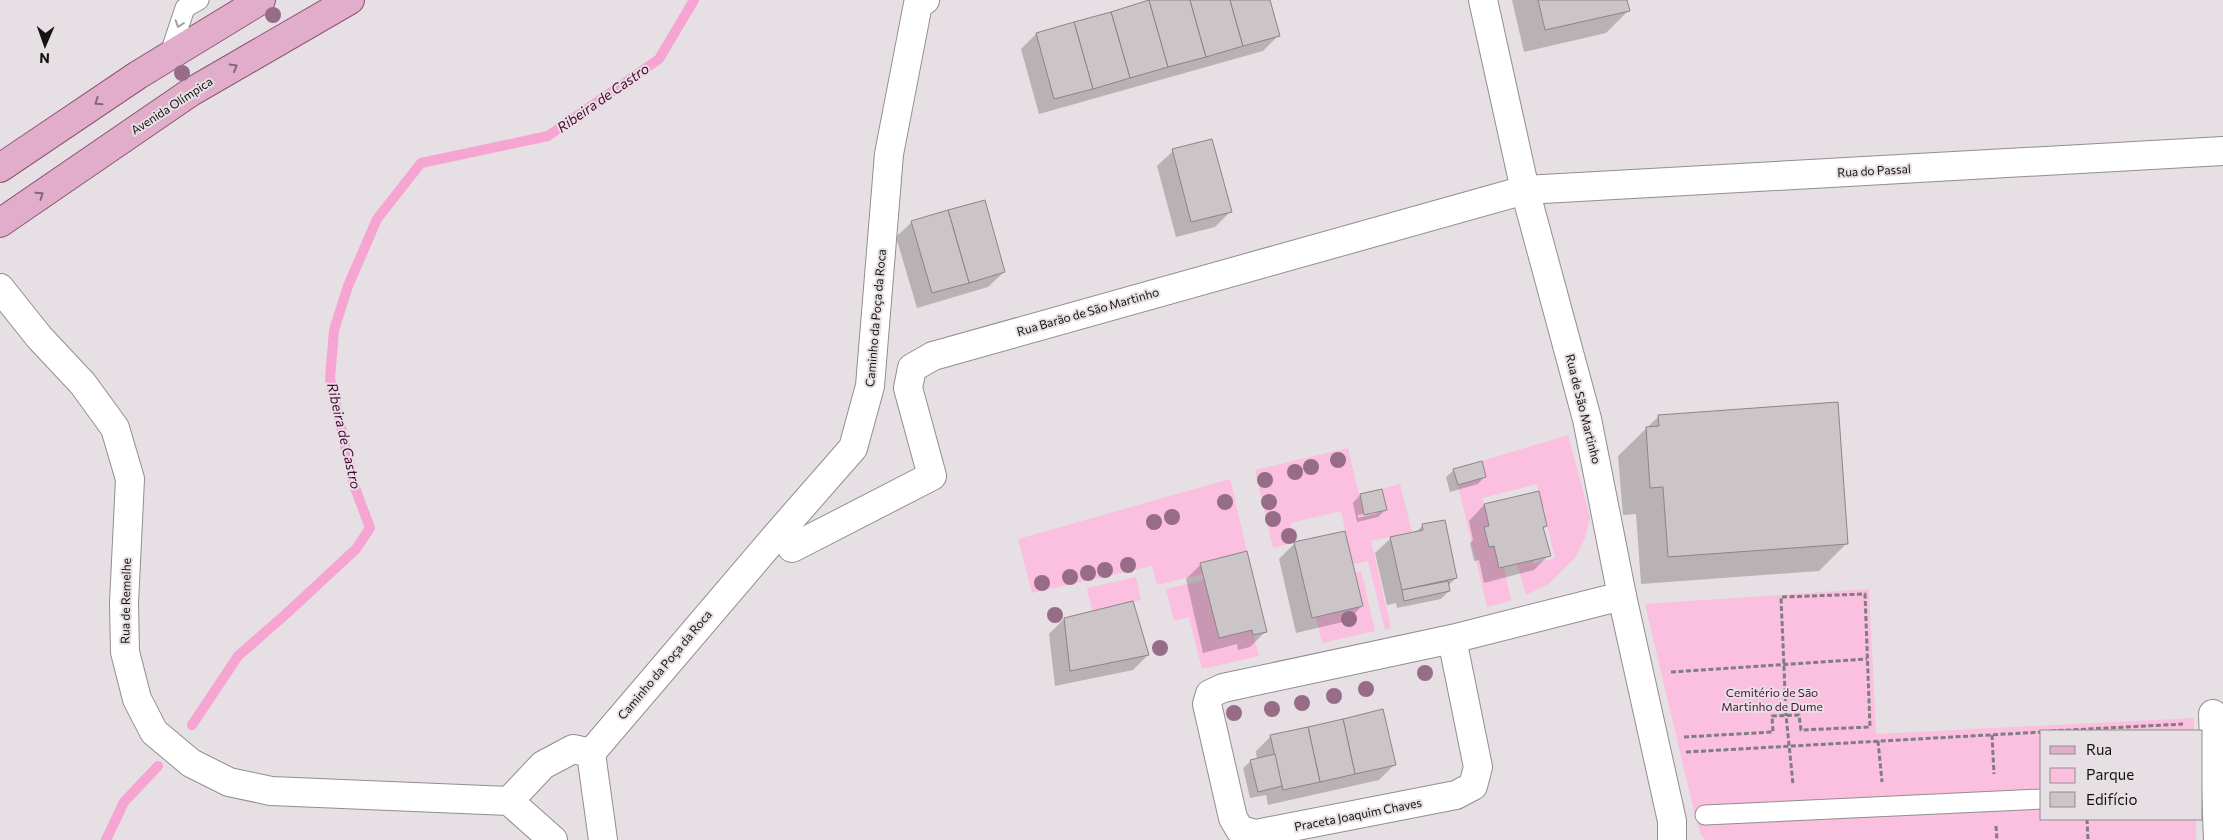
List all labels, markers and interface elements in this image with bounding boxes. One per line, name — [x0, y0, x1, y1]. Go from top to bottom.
one-way arrow — [175, 19, 185, 28]
north arrow — [20, 20, 70, 70]
text: N — [39, 50, 50, 67]
water label: Ribeira de Castro — [553, 59, 652, 136]
one-way arrow — [228, 63, 237, 73]
street label: Avenida Olímpica — [128, 74, 215, 137]
one-way arrow — [94, 96, 103, 105]
street label: Rua do Passal — [1837, 161, 1911, 179]
one-way arrow — [35, 192, 44, 202]
street label: Caminho da Poça da Roca — [862, 248, 888, 387]
street label: Rua Barão de São Martinho — [1015, 284, 1160, 338]
street label: Rua de São Martinho — [1564, 352, 1604, 465]
water label: Ribeira de Castro — [324, 381, 365, 491]
street label: Rua de Remelhe — [117, 558, 133, 644]
street label: Caminho da Poça da Roca — [614, 607, 714, 722]
park label: Cemitério de São Martinho de Dume — [1721, 685, 1823, 713]
legend — [2040, 730, 2203, 820]
text: Rua — [2086, 740, 2112, 758]
text: Parque — [2086, 765, 2134, 783]
text: Edifício — [2086, 790, 2137, 808]
street label: Praceta Joaquim Chaves — [1293, 795, 1423, 834]

